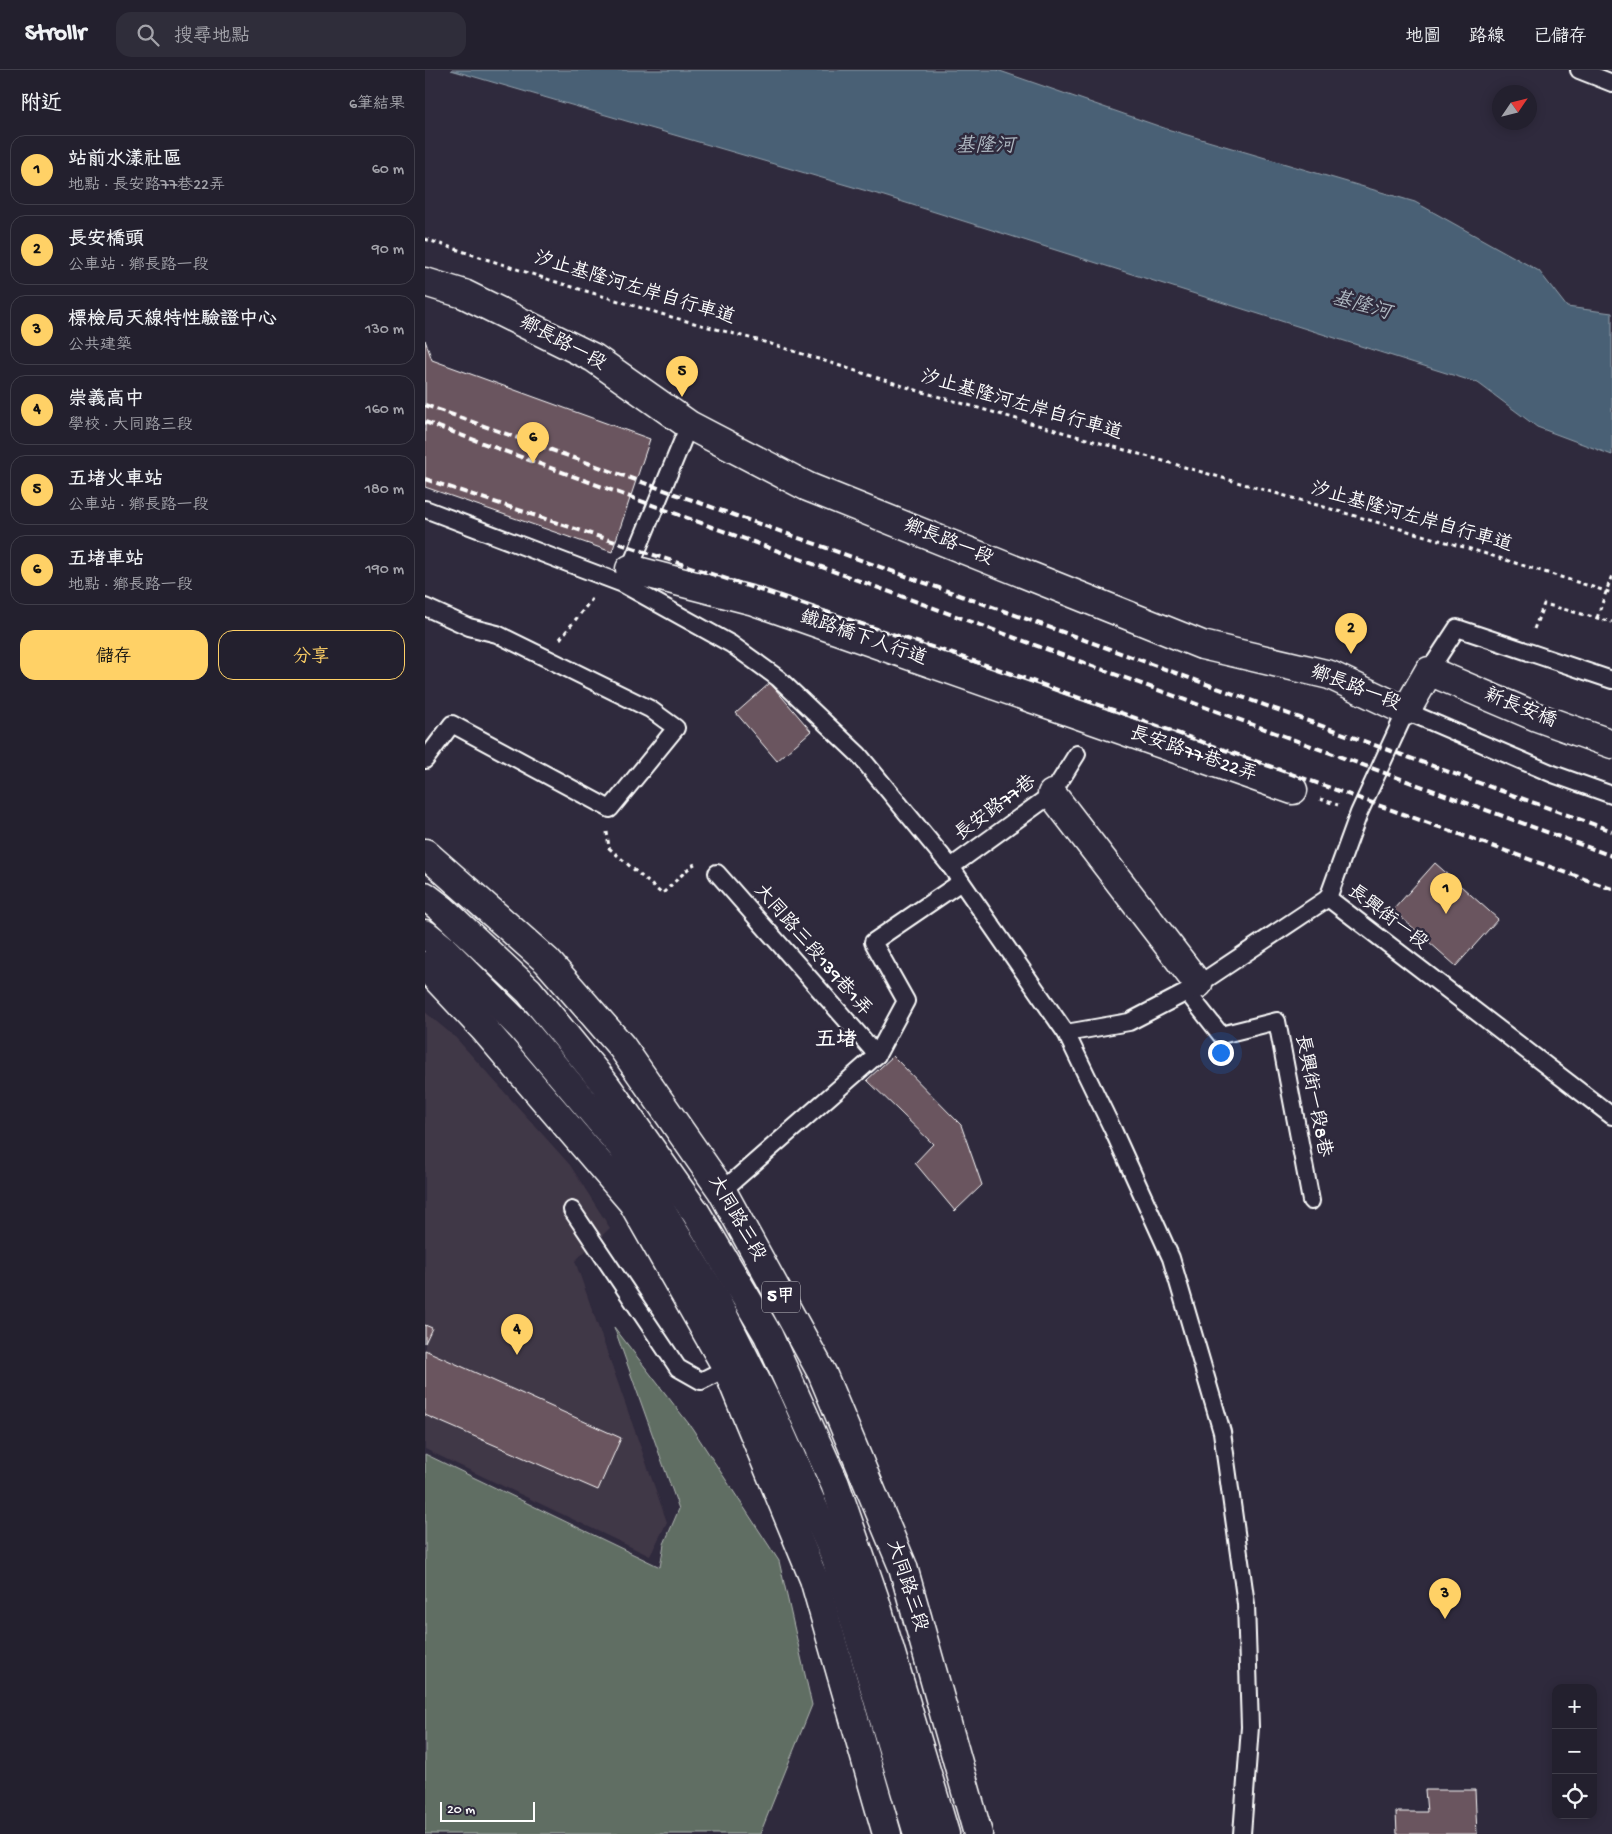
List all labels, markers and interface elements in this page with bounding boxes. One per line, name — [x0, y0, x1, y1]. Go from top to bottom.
search box — [116, 12, 466, 57]
text: Strollr — [25, 20, 86, 49]
icon: search — [134, 21, 162, 49]
text: 搜尋地點 — [174, 26, 250, 49]
text: 地圖 — [1405, 27, 1441, 48]
text: 路線 — [1469, 27, 1505, 48]
text: 已儲存 — [1533, 27, 1587, 48]
north arrow — [1492, 85, 1537, 130]
text: 附近 — [20, 93, 62, 118]
text: 6筆結果 — [349, 96, 405, 115]
water label: 基隆河 — [955, 134, 1018, 159]
text: 站前水漾社區 — [68, 149, 182, 172]
text: 1 — [34, 161, 40, 180]
text: 60 m — [372, 161, 404, 180]
text: 地點 · 長安路77巷22弄 — [68, 177, 225, 196]
text: 長安橋頭 — [68, 229, 144, 252]
text: 2 — [33, 241, 41, 260]
text: 90 m — [372, 241, 404, 260]
street label: 汐止基隆河左岸自行車道 — [531, 246, 738, 331]
text: 公車站 · 鄉長路一段 — [68, 257, 209, 276]
water label: 基隆河 — [1329, 286, 1396, 327]
text: 標檢局天線特性驗證中心 — [68, 309, 277, 332]
street label: 鄉長路一段 — [515, 311, 610, 376]
text: 3 — [33, 321, 41, 340]
text: 130 m — [365, 321, 404, 340]
text: 公共建築 — [68, 337, 132, 356]
pin: 5 — [666, 356, 698, 397]
street label: 汐止基隆河左岸自行車道 — [917, 365, 1125, 446]
text: 崇義高中 — [68, 389, 144, 412]
text: 4 — [33, 401, 41, 420]
text: 160 m — [365, 401, 404, 420]
text: 學校 · 大同路三段 — [68, 417, 193, 436]
pin: 6 — [517, 422, 549, 463]
text: 五堵火車站 — [68, 469, 163, 492]
street label: 汐止基隆河左岸自行車道 — [1307, 477, 1515, 558]
text: 5 — [33, 481, 41, 500]
text: 180 m — [365, 481, 404, 500]
text: 公車站 · 鄉長路一段 — [68, 497, 209, 516]
street label: 鄉長路一段 — [900, 514, 997, 571]
text: 五堵車站 — [68, 549, 144, 572]
text: 6 — [33, 561, 41, 580]
text: 190 m — [365, 561, 404, 580]
text: 地點 · 鄉長路一段 — [68, 577, 193, 596]
street label: 鐵路橋下人行道 — [796, 606, 930, 672]
pin: 2 — [1335, 613, 1367, 654]
button: 儲存 — [20, 630, 208, 680]
button: 分享 — [218, 630, 405, 680]
street label: 鄉長路一段 — [1307, 660, 1404, 717]
street label: 新長安橋 — [1480, 683, 1560, 734]
street label: 長安路77巷22弄 — [1126, 721, 1260, 788]
street label: 長安路77巷 — [950, 770, 1041, 847]
pin: 1 — [1430, 873, 1462, 914]
street label: 大同路三段139巷1弄 — [748, 880, 876, 1022]
street label: 長興街一段 — [1342, 880, 1432, 956]
district label: 五堵 — [815, 1028, 857, 1054]
street label: 長興街一段8巷 — [1289, 1033, 1336, 1159]
your location — [1208, 1040, 1234, 1066]
street label: 大同路三段 — [702, 1172, 771, 1266]
road number: 5甲 — [762, 1282, 800, 1312]
pin: 4 — [501, 1314, 533, 1355]
street label: 大同路三段 — [880, 1537, 933, 1635]
pin: 3 — [1429, 1578, 1461, 1619]
map controls — [1552, 1684, 1597, 1819]
button: + — [1552, 1684, 1597, 1729]
button: − — [1552, 1729, 1597, 1774]
button: locate — [1552, 1774, 1597, 1819]
scale bar — [440, 1799, 535, 1822]
text: 20 m — [447, 1802, 475, 1819]

